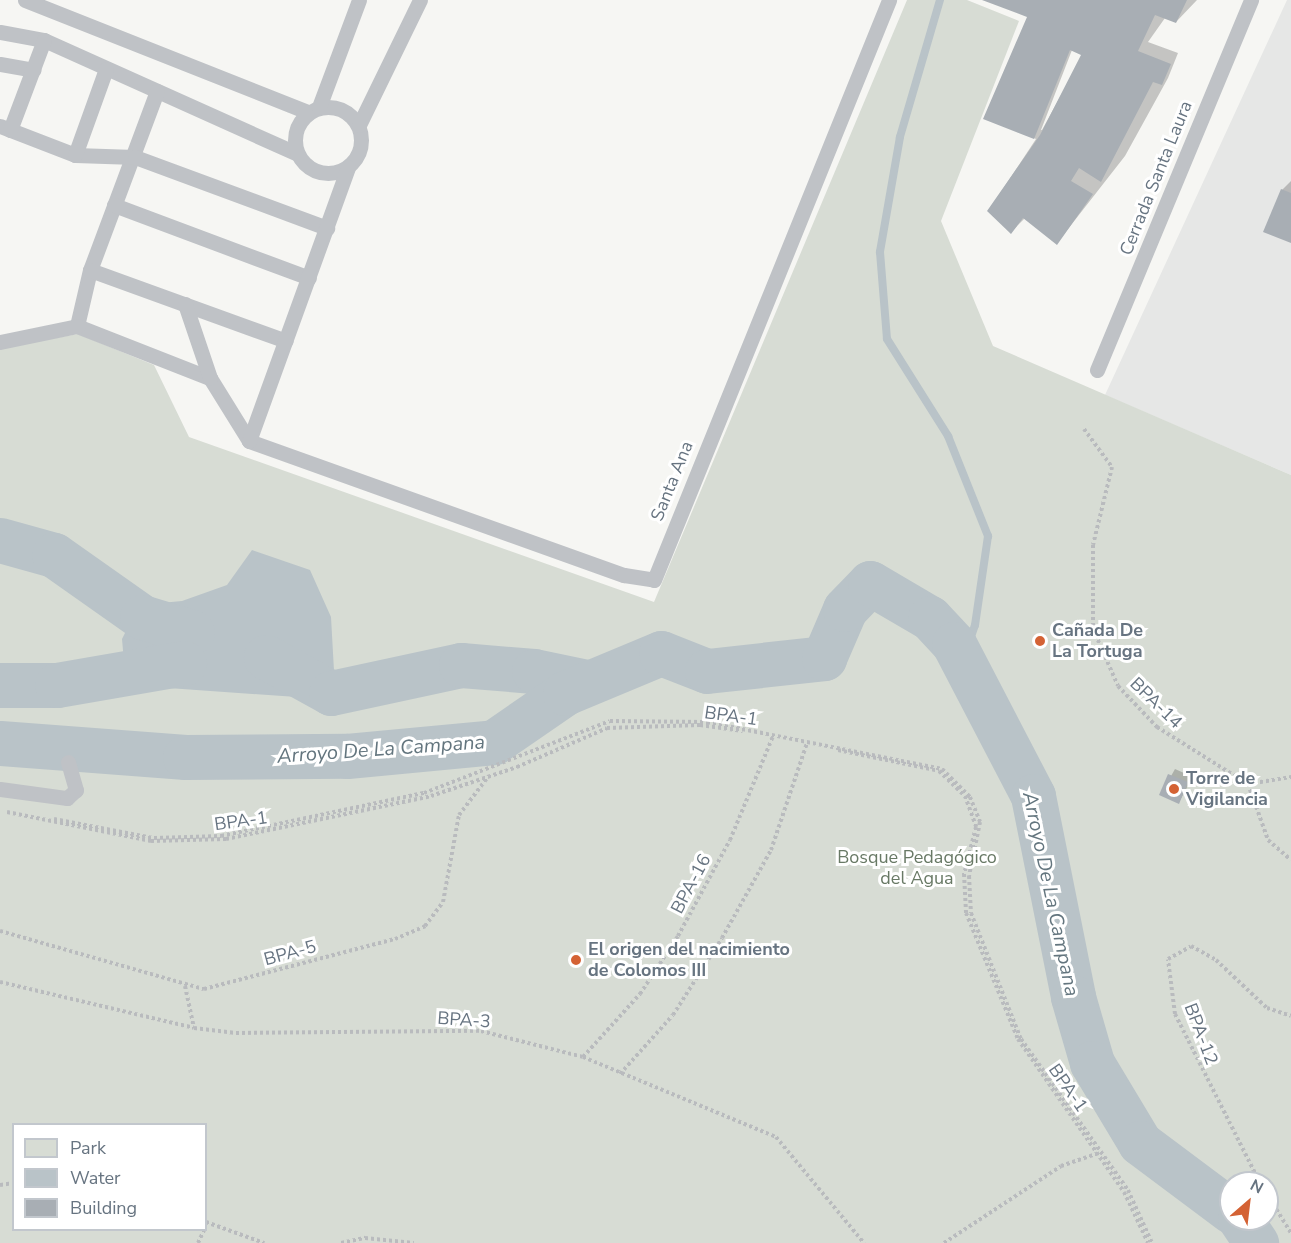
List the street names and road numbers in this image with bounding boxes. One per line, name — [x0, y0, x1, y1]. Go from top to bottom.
street label: Cerrada Santa Laura — [1115, 98, 1197, 258]
street label: Santa Ana — [646, 438, 698, 524]
street label: BPA-14 — [1125, 673, 1187, 733]
street label: BPA-1 — [703, 702, 759, 730]
street label: BPA-1 — [213, 807, 269, 835]
street label: BPA-16 — [666, 851, 716, 917]
street label: BPA-5 — [261, 936, 319, 970]
street label: BPA-12 — [1179, 1000, 1223, 1068]
street label: BPA-3 — [437, 1007, 491, 1033]
street label: BPA-1 — [1044, 1060, 1092, 1116]

